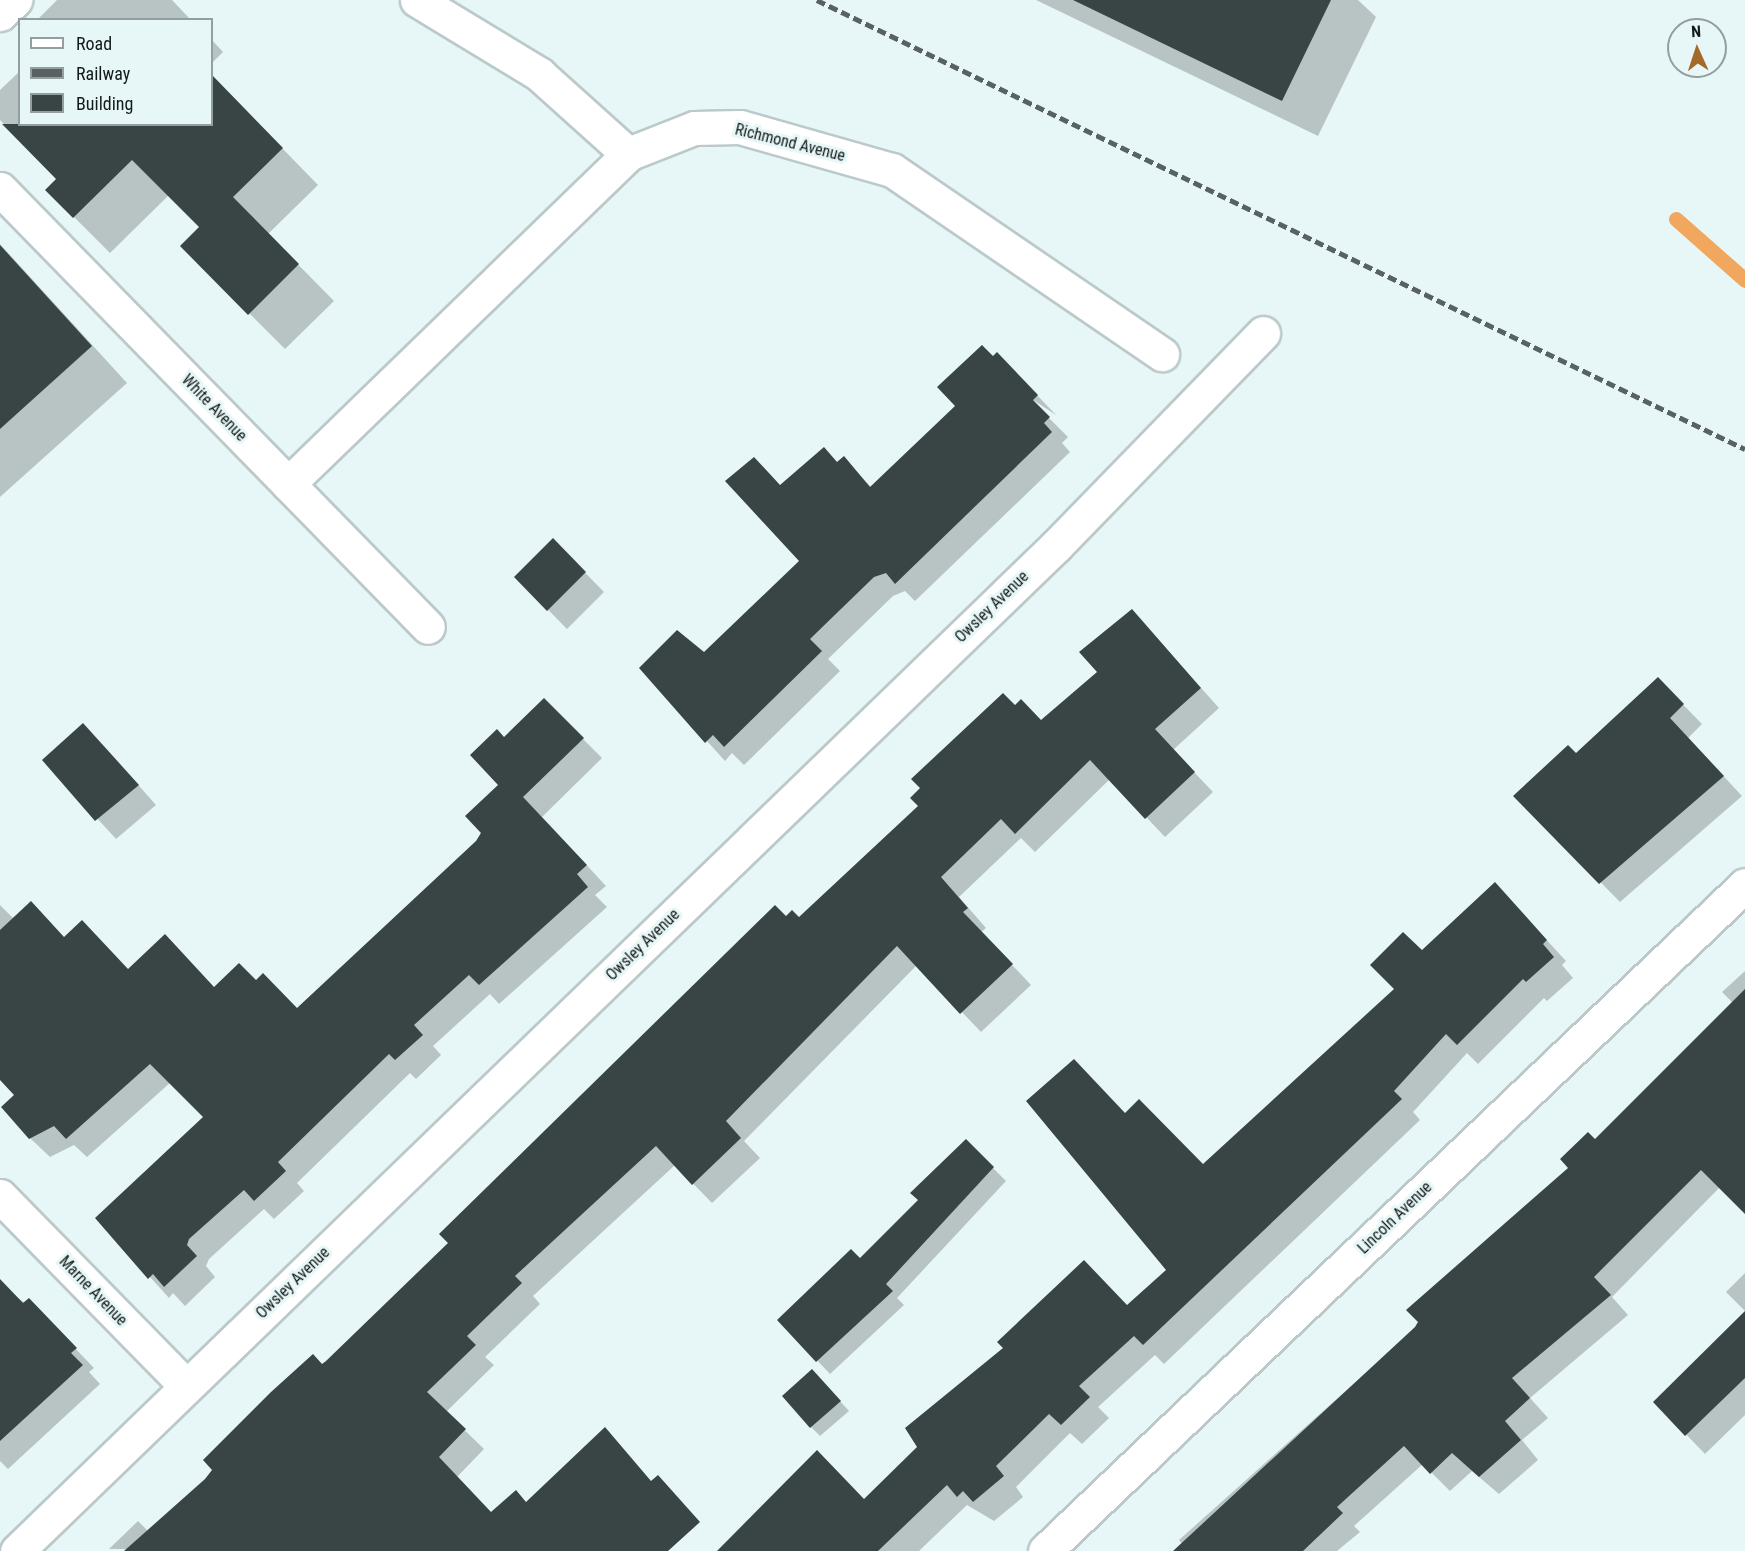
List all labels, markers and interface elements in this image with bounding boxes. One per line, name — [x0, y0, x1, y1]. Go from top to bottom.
legend — [18, 18, 213, 126]
north arrow — [1667, 18, 1727, 78]
text: N — [1691, 22, 1702, 41]
text: Road — [76, 33, 112, 54]
text: Railway — [76, 63, 130, 84]
text: Building — [76, 93, 133, 114]
street label: Richmond Avenue — [733, 120, 847, 166]
street label: White Avenue — [177, 371, 251, 445]
street label: Owsley Avenue — [951, 567, 1033, 647]
street label: Owsley Avenue — [602, 905, 684, 985]
street label: Lincoln Avenue — [1354, 1178, 1436, 1258]
street label: Owsley Avenue — [252, 1243, 334, 1323]
street label: Marne Avenue — [55, 1252, 131, 1330]

